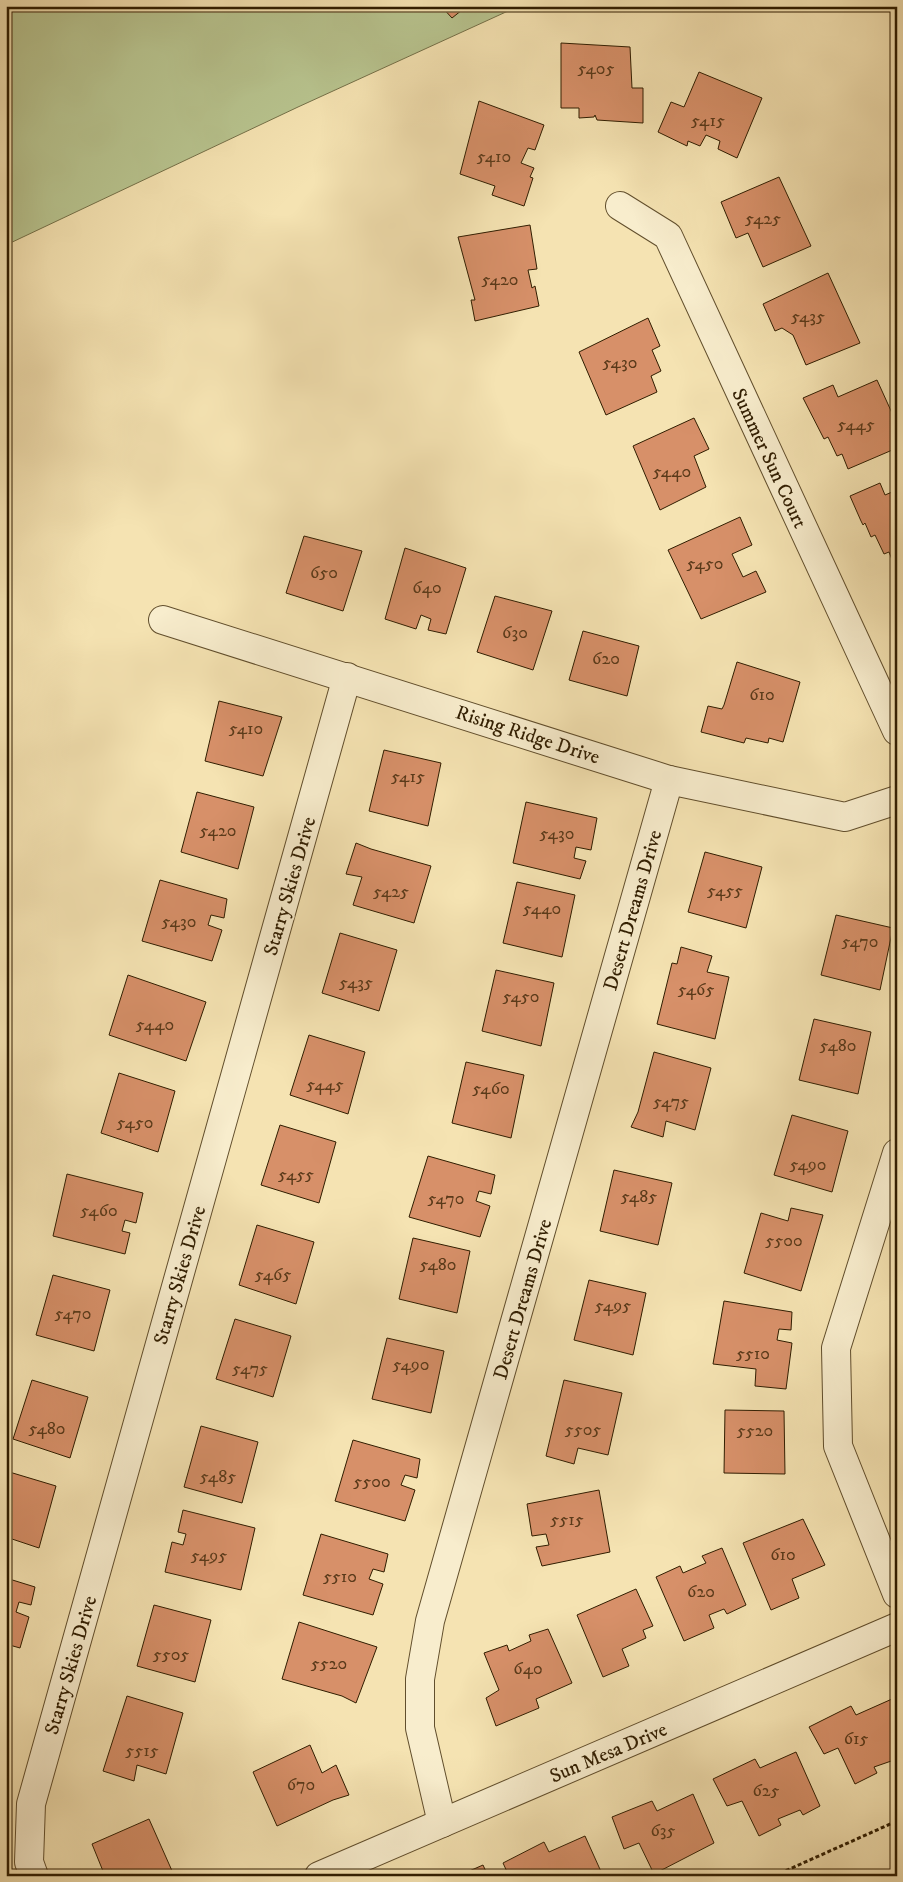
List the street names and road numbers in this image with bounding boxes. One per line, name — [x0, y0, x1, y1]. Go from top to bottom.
street label: Summer Sun Court — [725, 385, 812, 533]
street label: Rising Ridge Drive — [452, 700, 603, 770]
street label: Starry Skies Drive — [259, 814, 322, 959]
street label: Desert Dreams Drive — [599, 827, 668, 994]
street label: Starry Skies Drive — [149, 1203, 212, 1348]
street label: Desert Dreams Drive — [489, 1216, 558, 1383]
street label: Starry Skies Drive — [40, 1593, 103, 1738]
street label: Sun Mesa Drive — [546, 1717, 671, 1789]

